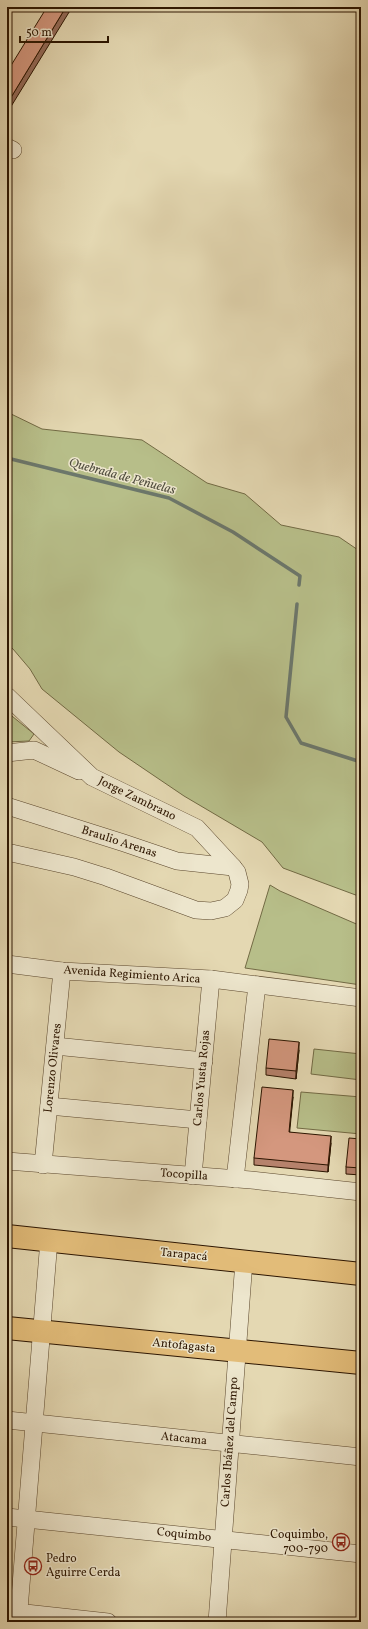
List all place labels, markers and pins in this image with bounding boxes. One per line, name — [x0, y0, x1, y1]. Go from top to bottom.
place label: Coquimbo, 700-790 — [270, 1527, 328, 1557]
bus stop icon: Coquimbo, 700-790 — [331, 1532, 351, 1552]
place label: Pedro Aguirre Cerda — [46, 1551, 120, 1581]
bus stop icon: Pedro Aguirre Cerda — [23, 1556, 43, 1576]

